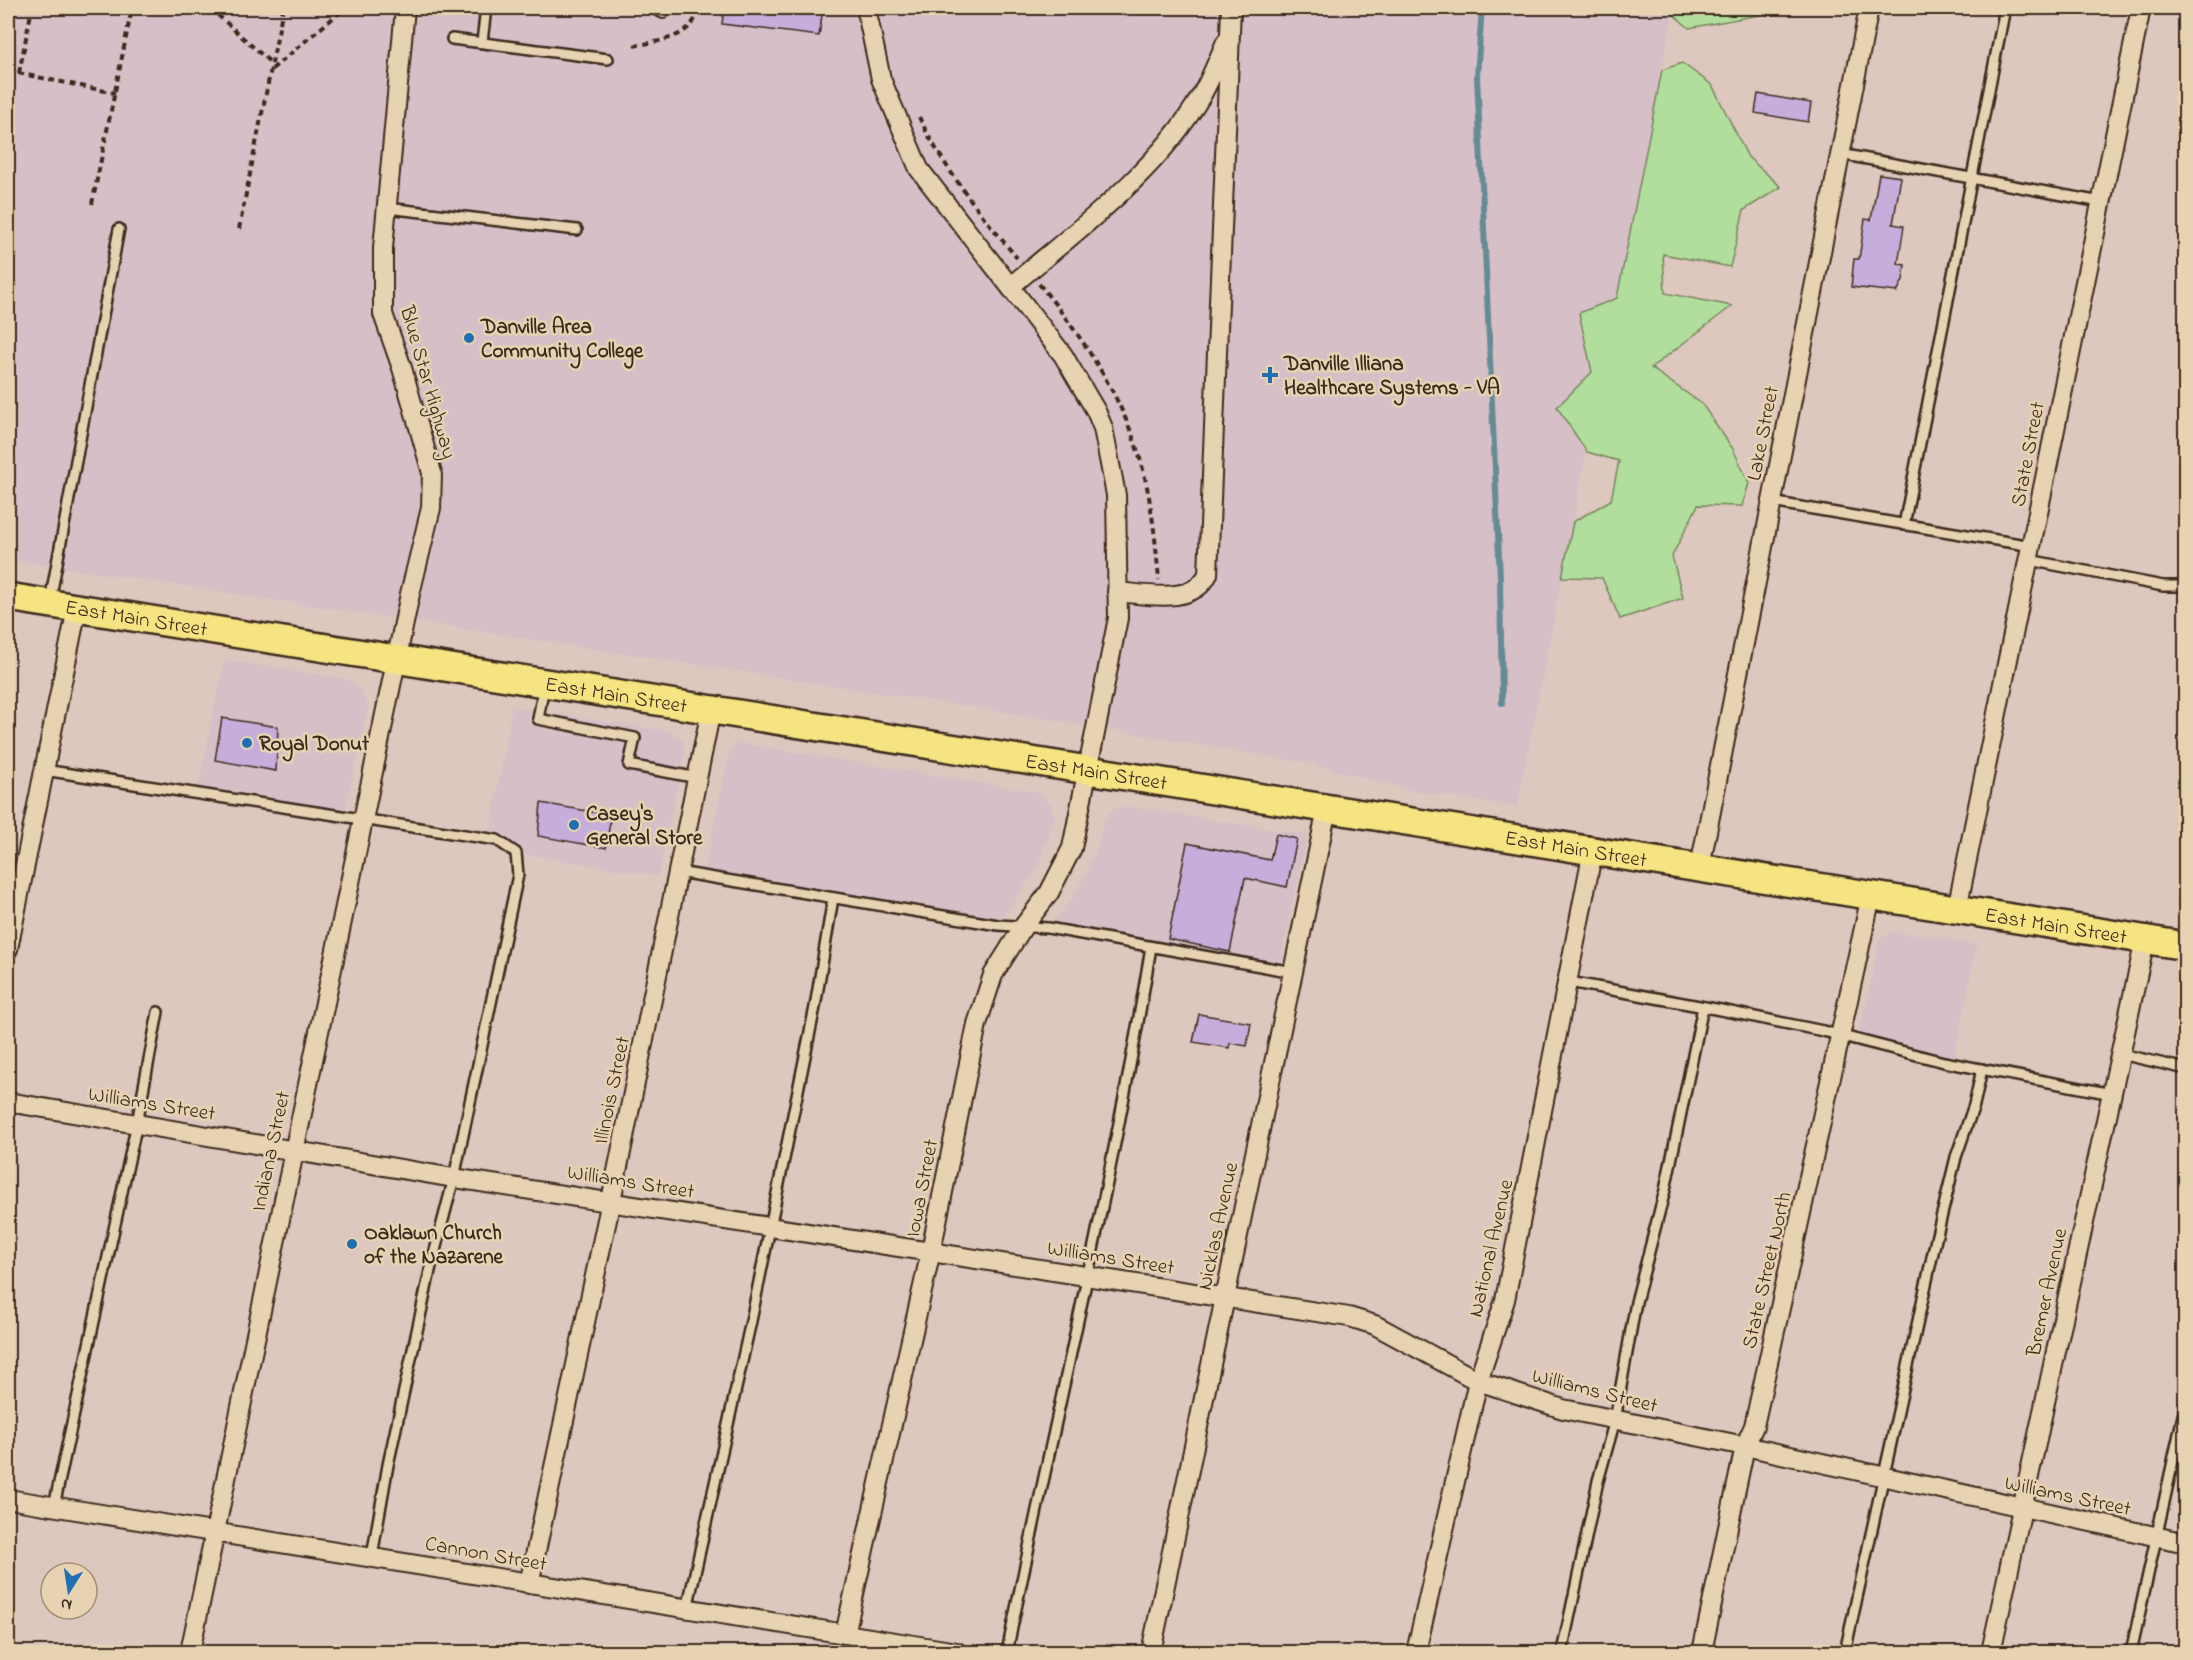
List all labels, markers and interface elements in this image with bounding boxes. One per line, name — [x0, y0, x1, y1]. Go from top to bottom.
street label: Blue Star Highway — [389, 302, 463, 463]
place label: Danville Area Community College — [480, 313, 644, 369]
marker: Danville Area Community College — [462, 331, 476, 345]
place label: Danville Illiana Healthcare Systems - VA — [1283, 350, 1500, 406]
marker: Danville Illiana Healthcare Systems - VA — [1261, 366, 1279, 384]
street label: Lake Street — [1740, 383, 1788, 483]
street label: State Street — [2004, 399, 2054, 510]
street label: East Main Street — [63, 593, 209, 646]
street label: East Main Street — [543, 670, 689, 723]
place label: Royal Donut — [259, 730, 370, 762]
marker: Royal Donut — [240, 736, 254, 750]
street label: East Main Street — [1023, 747, 1169, 800]
place label: Casey's General Store — [586, 800, 703, 854]
marker: Casey's General Store — [567, 818, 581, 832]
street label: East Main Street — [1502, 824, 1649, 876]
street label: East Main Street — [1982, 901, 2129, 953]
street label: Illinois Street — [587, 1034, 639, 1147]
street label: Williams Street — [86, 1080, 217, 1130]
street label: Indiana Street — [245, 1089, 299, 1214]
street label: Iowa Street — [899, 1137, 947, 1240]
street label: Williams Street — [565, 1158, 696, 1208]
street label: Nicklas Avenue — [1191, 1159, 1247, 1293]
street label: National Avenue — [1462, 1176, 1523, 1320]
street label: State Street North — [1735, 1189, 1801, 1352]
place label: Oaklawn Church of the Nazarene — [364, 1219, 504, 1273]
street label: Bremer Avenue — [2020, 1225, 2076, 1360]
street label: Williams Street — [1045, 1234, 1176, 1284]
marker: Oaklawn Church of the Nazarene — [345, 1237, 359, 1251]
street label: Williams Street — [1529, 1362, 1660, 1422]
street label: Williams Street — [2002, 1469, 2134, 1525]
street label: Cannon Street — [422, 1530, 549, 1580]
north arrow — [39, 1561, 99, 1621]
text: N — [58, 1591, 74, 1617]

